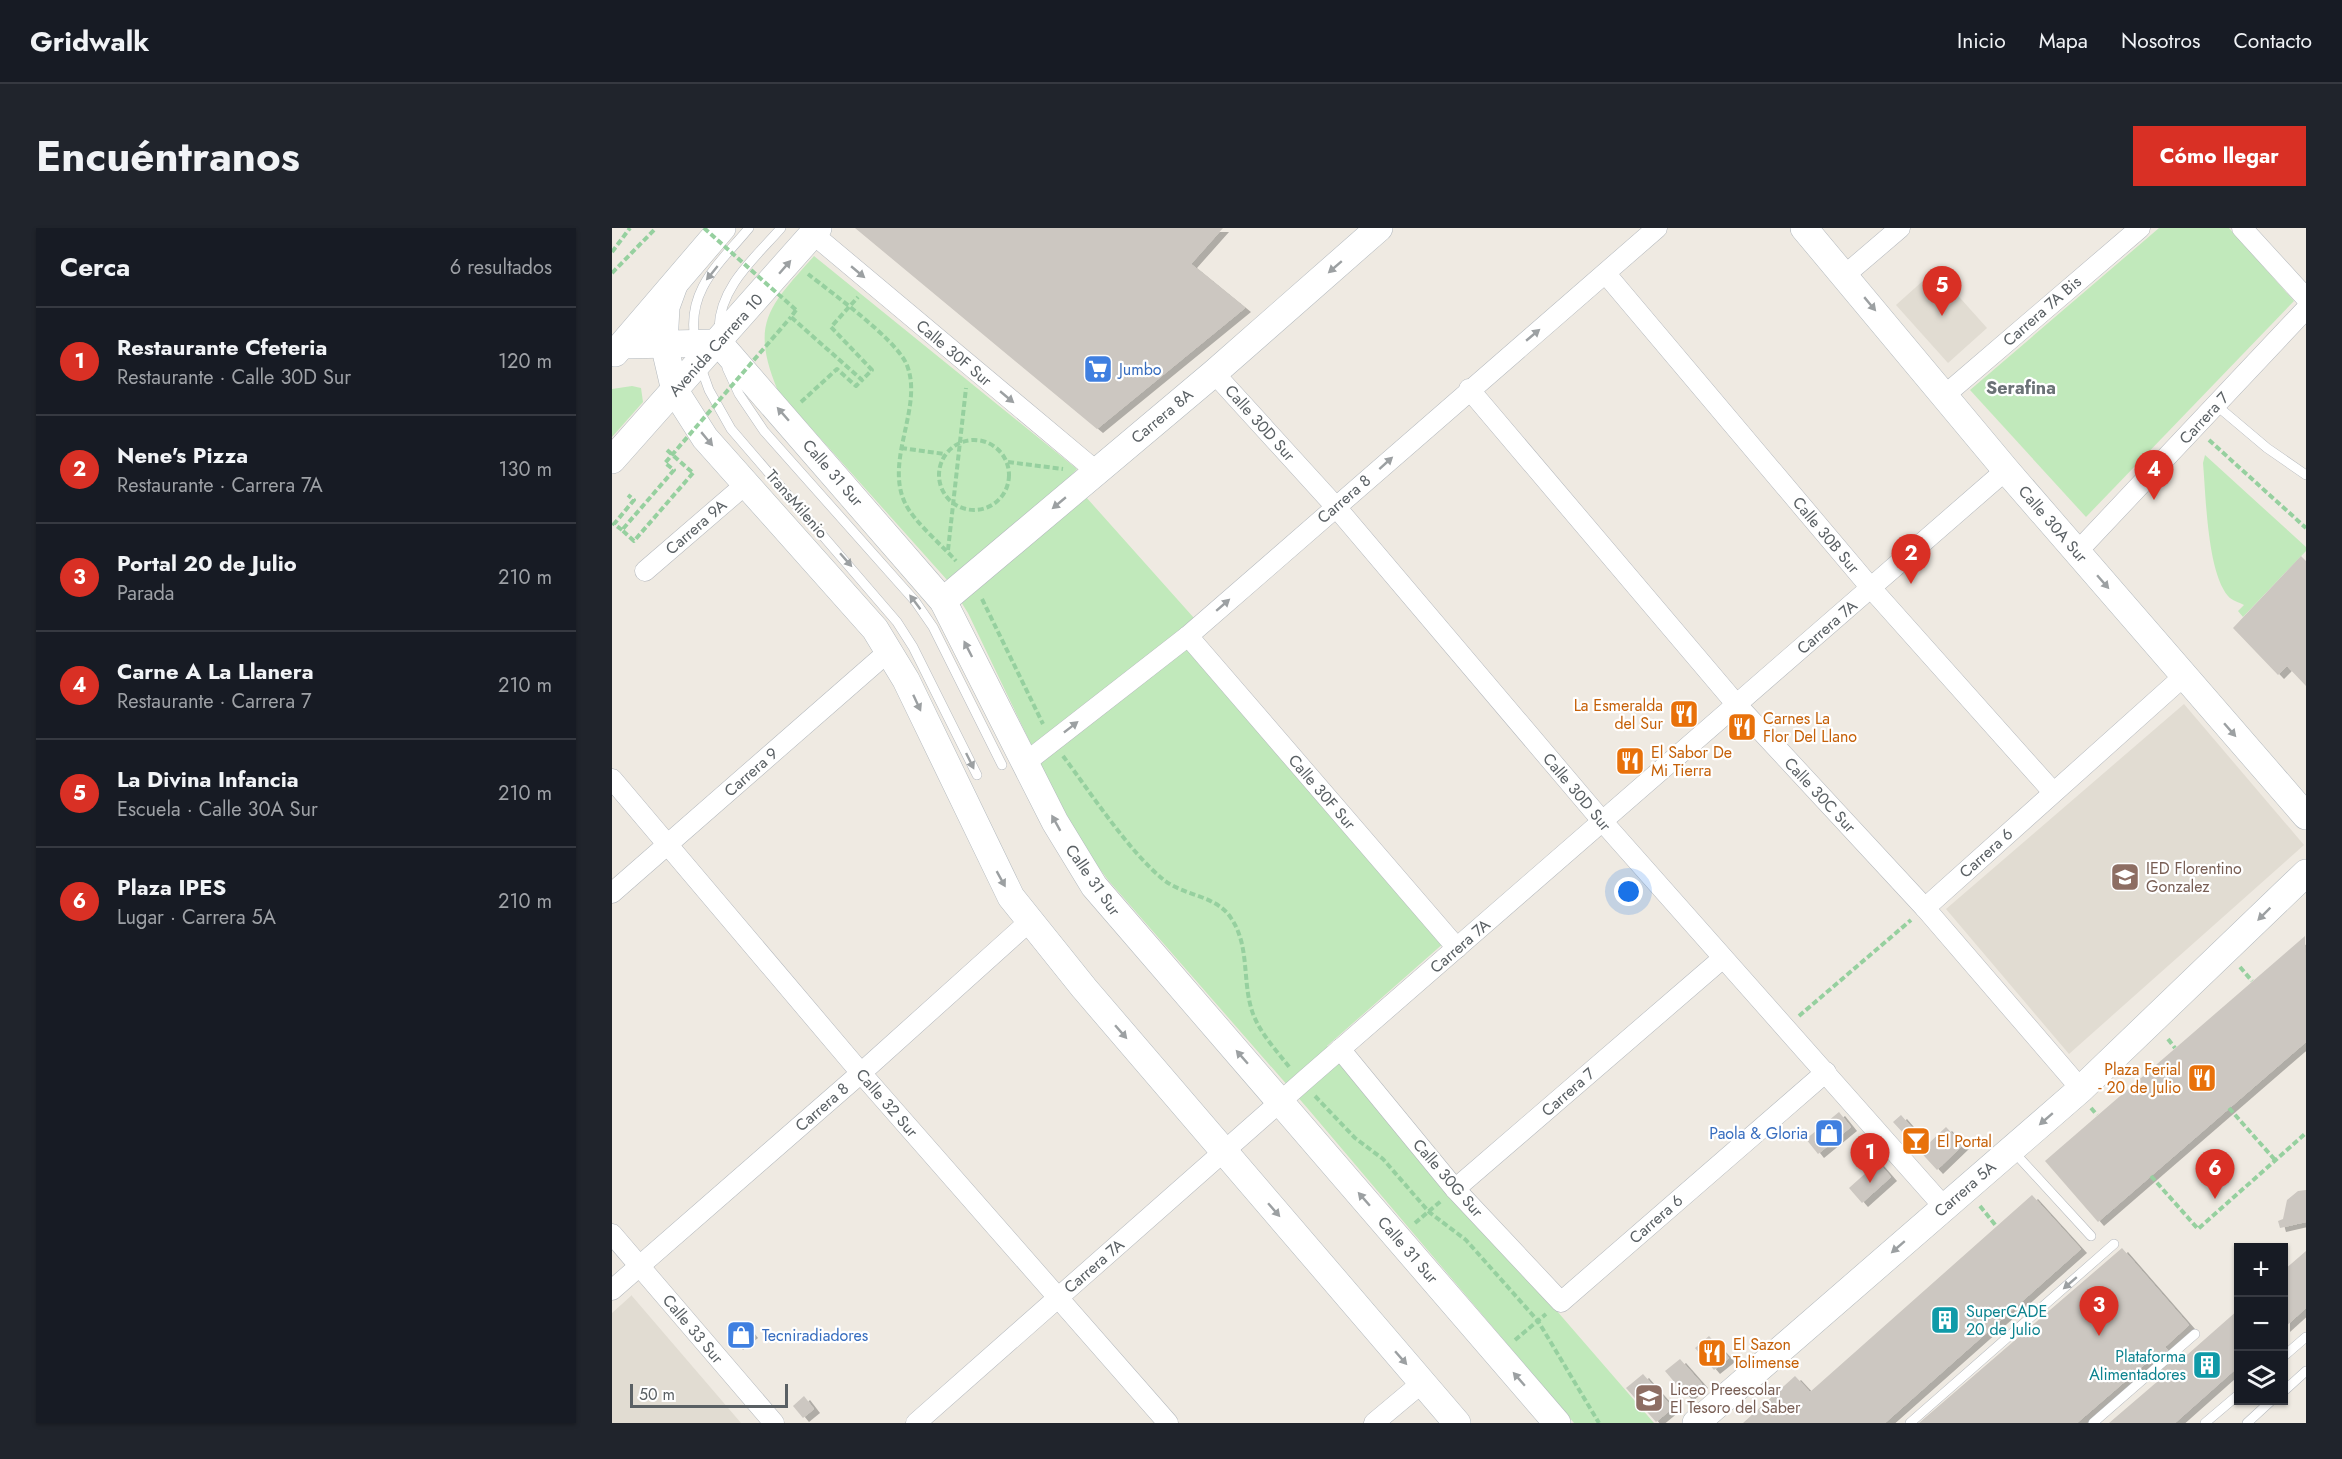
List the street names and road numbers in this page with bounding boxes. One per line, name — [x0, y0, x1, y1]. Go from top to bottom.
street label: Carrera 7A Bis — [1998, 270, 2086, 352]
street label: Avenida Carrera 10 — [663, 288, 769, 402]
street label: Calle 30F Sur — [911, 314, 997, 392]
street label: Calle 30D Sur — [1219, 380, 1301, 467]
street label: Carrera 8A — [1126, 383, 1198, 449]
street label: Carrera 7 — [2174, 386, 2235, 449]
street label: Calle 31 Sur — [797, 434, 869, 512]
street label: TransMilenio — [761, 465, 834, 544]
street label: Carrera 8 — [1312, 469, 1376, 529]
street label: Calle 30A Sur — [2013, 480, 2093, 568]
street label: Calle 30B Sur — [1787, 492, 1865, 579]
street label: Carrera 9A — [660, 494, 732, 560]
street label: Carrera 7A — [1792, 594, 1862, 660]
street label: Carrera 9 — [719, 742, 783, 802]
street label: Calle 30D Sur — [1537, 748, 1617, 836]
street label: Calle 30F Sur — [1283, 749, 1361, 835]
street label: Calle 30C Sur — [1779, 752, 1861, 838]
street label: Carrera 6 — [1954, 823, 2018, 883]
street label: Calle 31 Sur — [1060, 840, 1126, 921]
street label: Carrera 7A — [1425, 913, 1495, 979]
street label: Carrera 7 — [1536, 1062, 1600, 1122]
street label: Calle 32 Sur — [851, 1064, 924, 1143]
street label: Carrera 8 — [790, 1077, 854, 1137]
street label: Calle 30G Sur — [1407, 1134, 1489, 1223]
street label: Carrera 5A — [1929, 1155, 2001, 1222]
street label: Carrera 6 — [1624, 1189, 1688, 1249]
street label: Calle 31 Sur — [1372, 1211, 1444, 1289]
street label: Carrera 7A — [1059, 1233, 1129, 1299]
street label: Calle 33 Sur — [657, 1289, 729, 1369]

